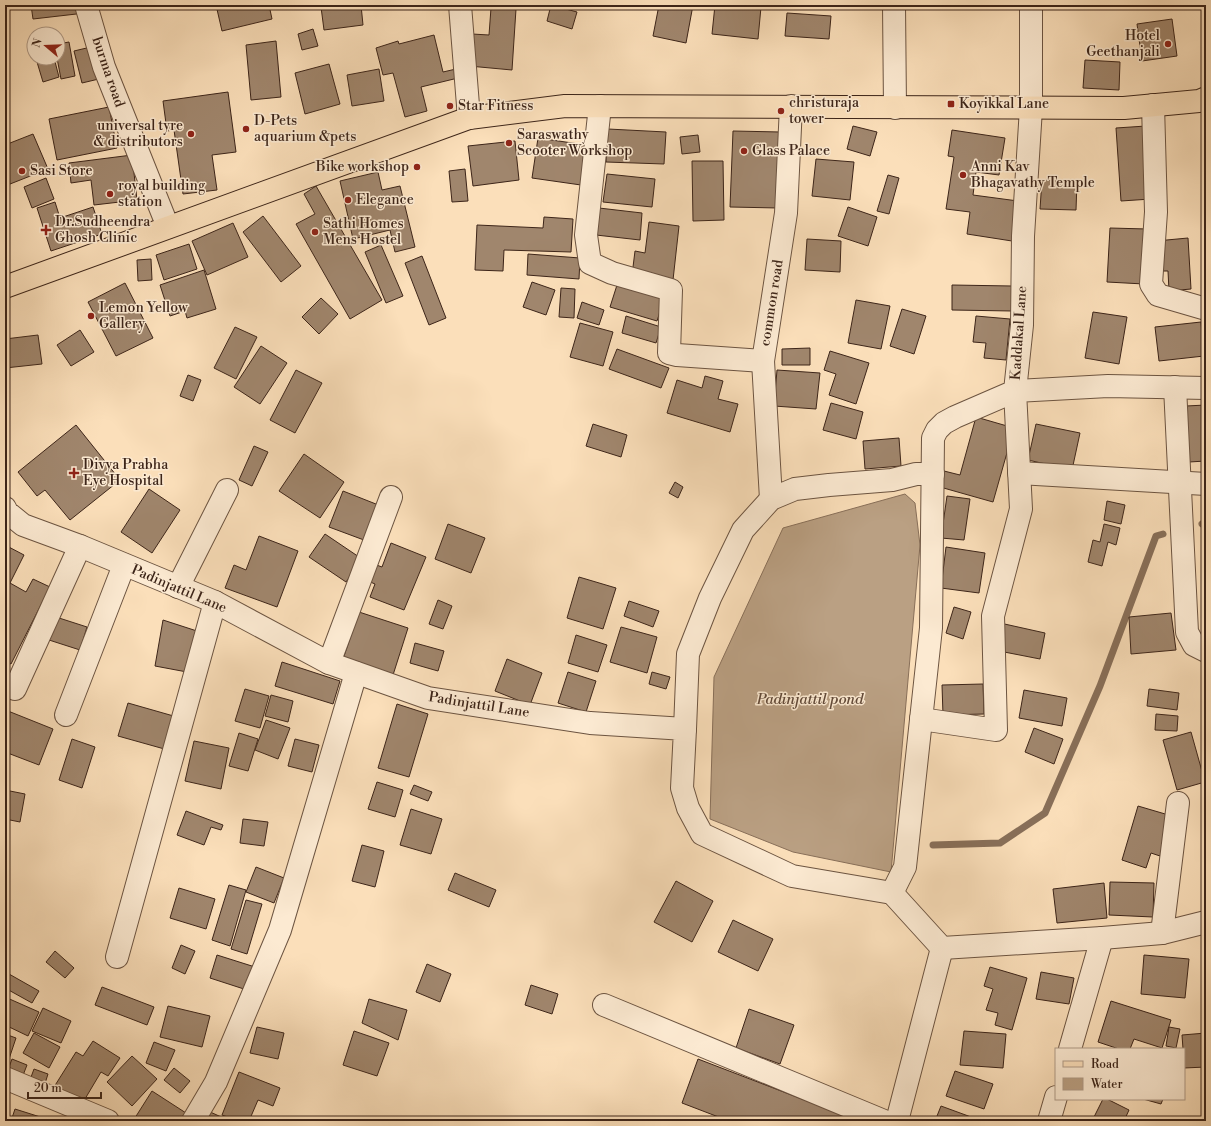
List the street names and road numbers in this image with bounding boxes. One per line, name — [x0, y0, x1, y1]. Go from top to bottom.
street label: burma road — [88, 34, 128, 110]
street label: common road — [756, 258, 788, 348]
street label: Kaddakal Lane — [1007, 285, 1031, 381]
street label: Padinjattil Lane — [129, 561, 229, 617]
street label: Padinjattil Lane — [427, 688, 531, 722]

